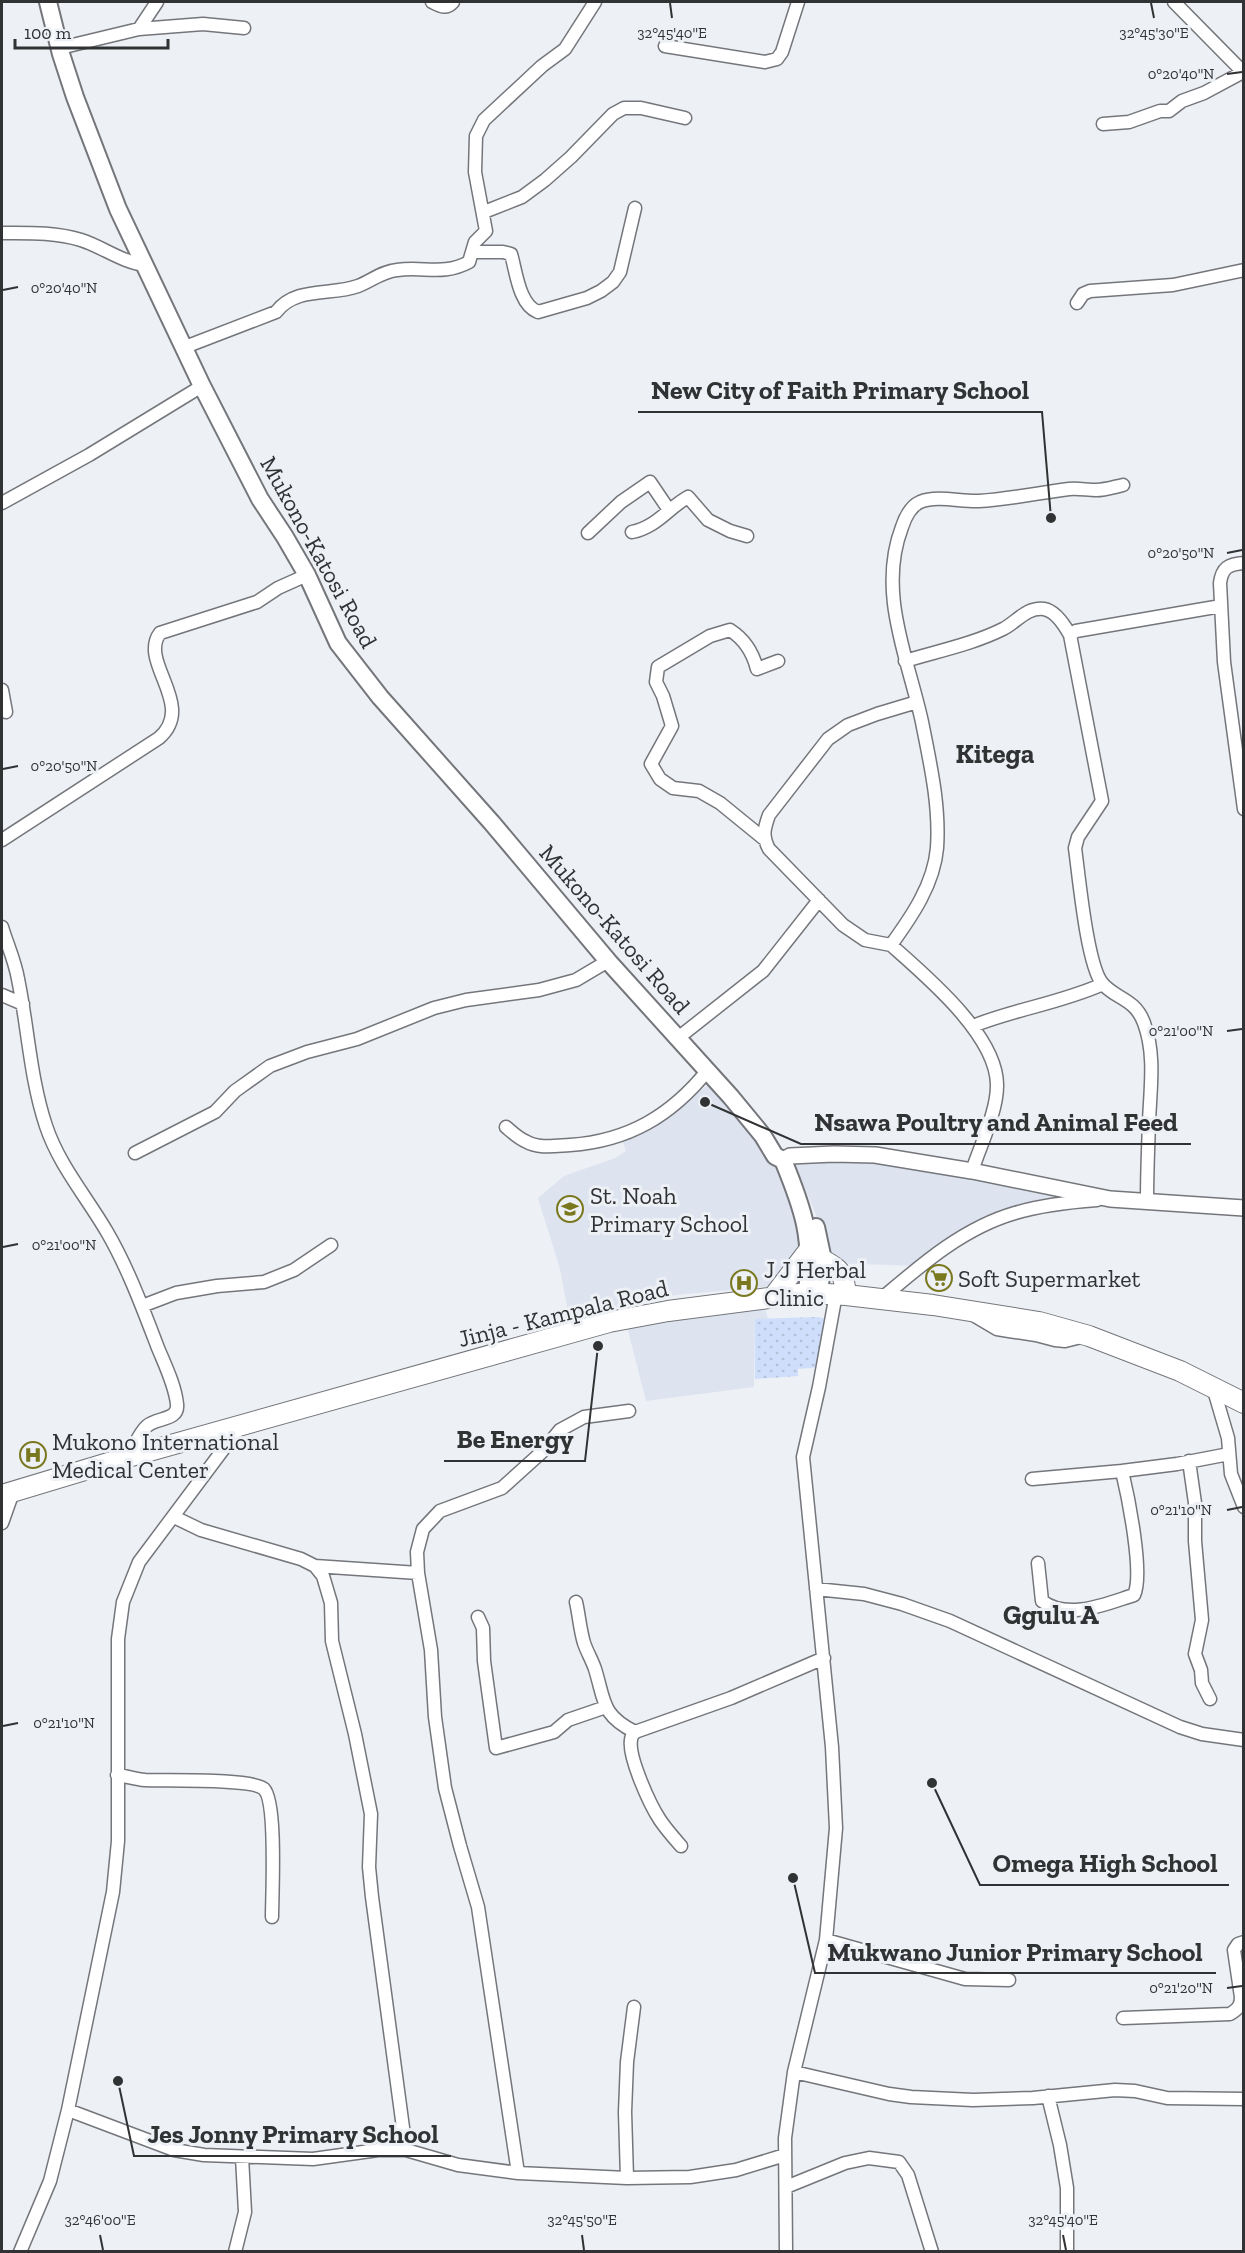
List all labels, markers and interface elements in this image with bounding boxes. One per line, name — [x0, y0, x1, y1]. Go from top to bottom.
scale bar — [15, 12, 168, 50]
text: 100 m — [24, 22, 72, 44]
text: 32°45'40"E — [637, 24, 707, 42]
text: 32°45'30"E — [1119, 24, 1189, 42]
text: 0°20'40"N — [1148, 65, 1214, 83]
text: 0°20'40"N — [31, 279, 97, 297]
callout: New City of Faith Primary School — [638, 368, 1042, 412]
text: New City of Faith Primary School — [651, 374, 1029, 406]
street label: Mukono-Katosi Road — [254, 451, 384, 653]
text: 0°20'50"N — [1148, 544, 1214, 562]
district label: Kitega — [955, 738, 1035, 770]
text: 0°20'50"N — [31, 757, 97, 775]
street label: Mukono-Katosi Road — [534, 838, 696, 1020]
text: 0°21'00"N — [1149, 1022, 1213, 1040]
callout: Nsawa Poultry and Animal Feed — [801, 1100, 1191, 1144]
text: Nsawa Poultry and Animal Feed — [814, 1106, 1178, 1138]
place label: St. Noah Primary School — [590, 1181, 748, 1238]
school or university icon: St. Noah Primary School — [555, 1194, 585, 1224]
text: 0°21'00"N — [32, 1236, 96, 1254]
place label: J J Herbal Clinic — [764, 1255, 866, 1312]
supermarket icon: Soft Supermarket — [924, 1263, 954, 1293]
place label: Soft Supermarket — [958, 1264, 1141, 1293]
hospital icon: J J Herbal Clinic — [729, 1268, 759, 1298]
street label: Jinja - Kampala Road — [455, 1273, 671, 1353]
callout: Be Energy — [444, 1417, 585, 1461]
text: Be Energy — [456, 1423, 574, 1455]
place label: Mukono International Medical Center — [52, 1427, 279, 1484]
hospital icon: Mukono International Medical Center — [18, 1440, 48, 1470]
text: 0°21'10"N — [1150, 1501, 1212, 1519]
district label: Ggulu A — [1003, 1599, 1099, 1631]
text: 0°21'10"N — [33, 1714, 95, 1732]
callout: Omega High School — [980, 1841, 1229, 1885]
text: Omega High School — [992, 1847, 1218, 1879]
callout: Mukwano Junior Primary School — [815, 1929, 1216, 1973]
text: Mukwano Junior Primary School — [827, 1936, 1203, 1968]
text: 0°21'20"N — [1149, 1979, 1213, 1997]
callout: Jes Jonny Primary School — [134, 2112, 451, 2156]
text: Jes Jonny Primary School — [147, 2118, 439, 2150]
text: 32°46'00"E — [65, 2211, 136, 2229]
text: 32°45'50"E — [547, 2211, 617, 2229]
text: 32°45'40"E — [1028, 2211, 1098, 2229]

